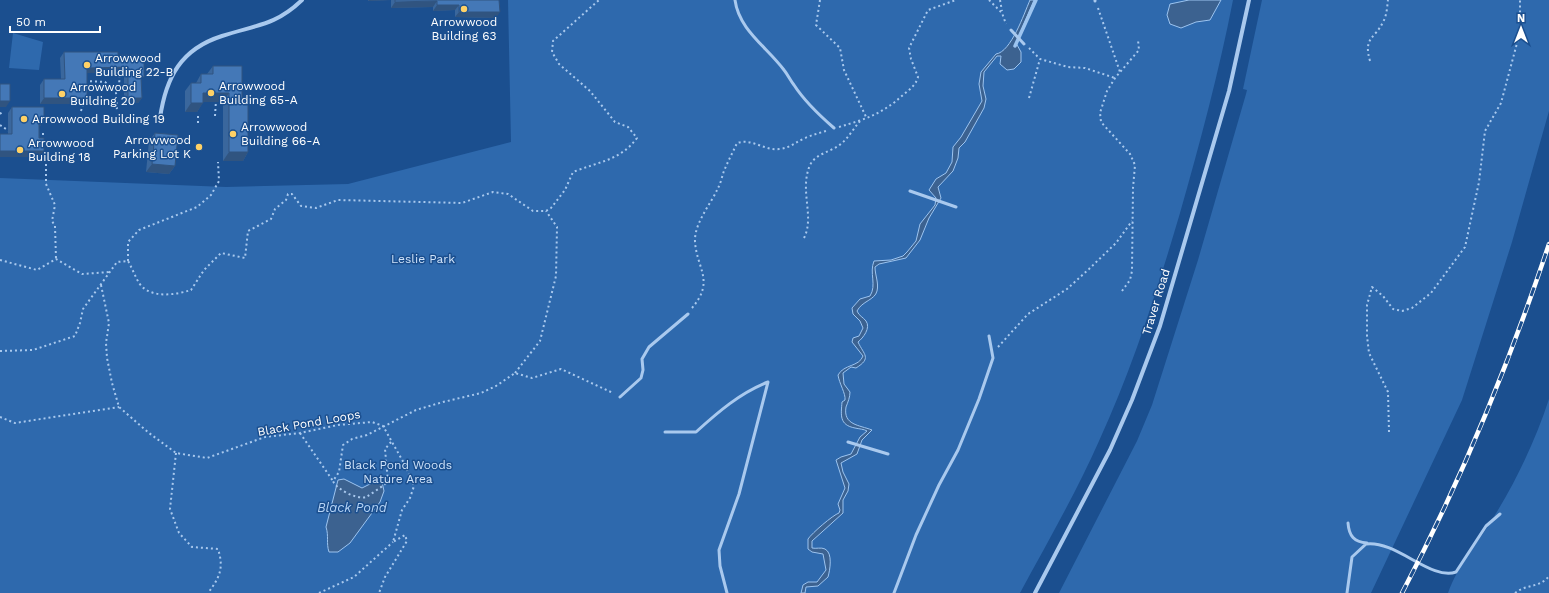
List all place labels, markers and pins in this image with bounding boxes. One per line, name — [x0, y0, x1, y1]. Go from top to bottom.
marker: Arrowwood Building 63 — [459, 4, 469, 14]
place label: Arrowwood Building 63 — [431, 15, 497, 43]
place label: Arrowwood Building 22-B — [95, 51, 174, 79]
marker: Arrowwood Building 22-B — [82, 60, 92, 70]
place label: Arrowwood Building 65-A — [219, 79, 298, 107]
place label: Arrowwood Building 20 — [70, 80, 136, 108]
marker: Arrowwood Building 65-A — [206, 88, 216, 98]
marker: Arrowwood Building 20 — [57, 89, 67, 99]
place label: Arrowwood Building 19 — [32, 112, 165, 126]
marker: Arrowwood Building 19 — [19, 114, 29, 124]
place label: Arrowwood Building 66-A — [241, 120, 320, 148]
marker: Arrowwood Building 66-A — [228, 129, 238, 139]
place label: Arrowwood Parking Lot K — [113, 133, 191, 161]
place label: Arrowwood Building 18 — [28, 136, 94, 164]
marker: Arrowwood Parking Lot K — [194, 142, 204, 152]
marker: Arrowwood Building 18 — [15, 145, 25, 155]

